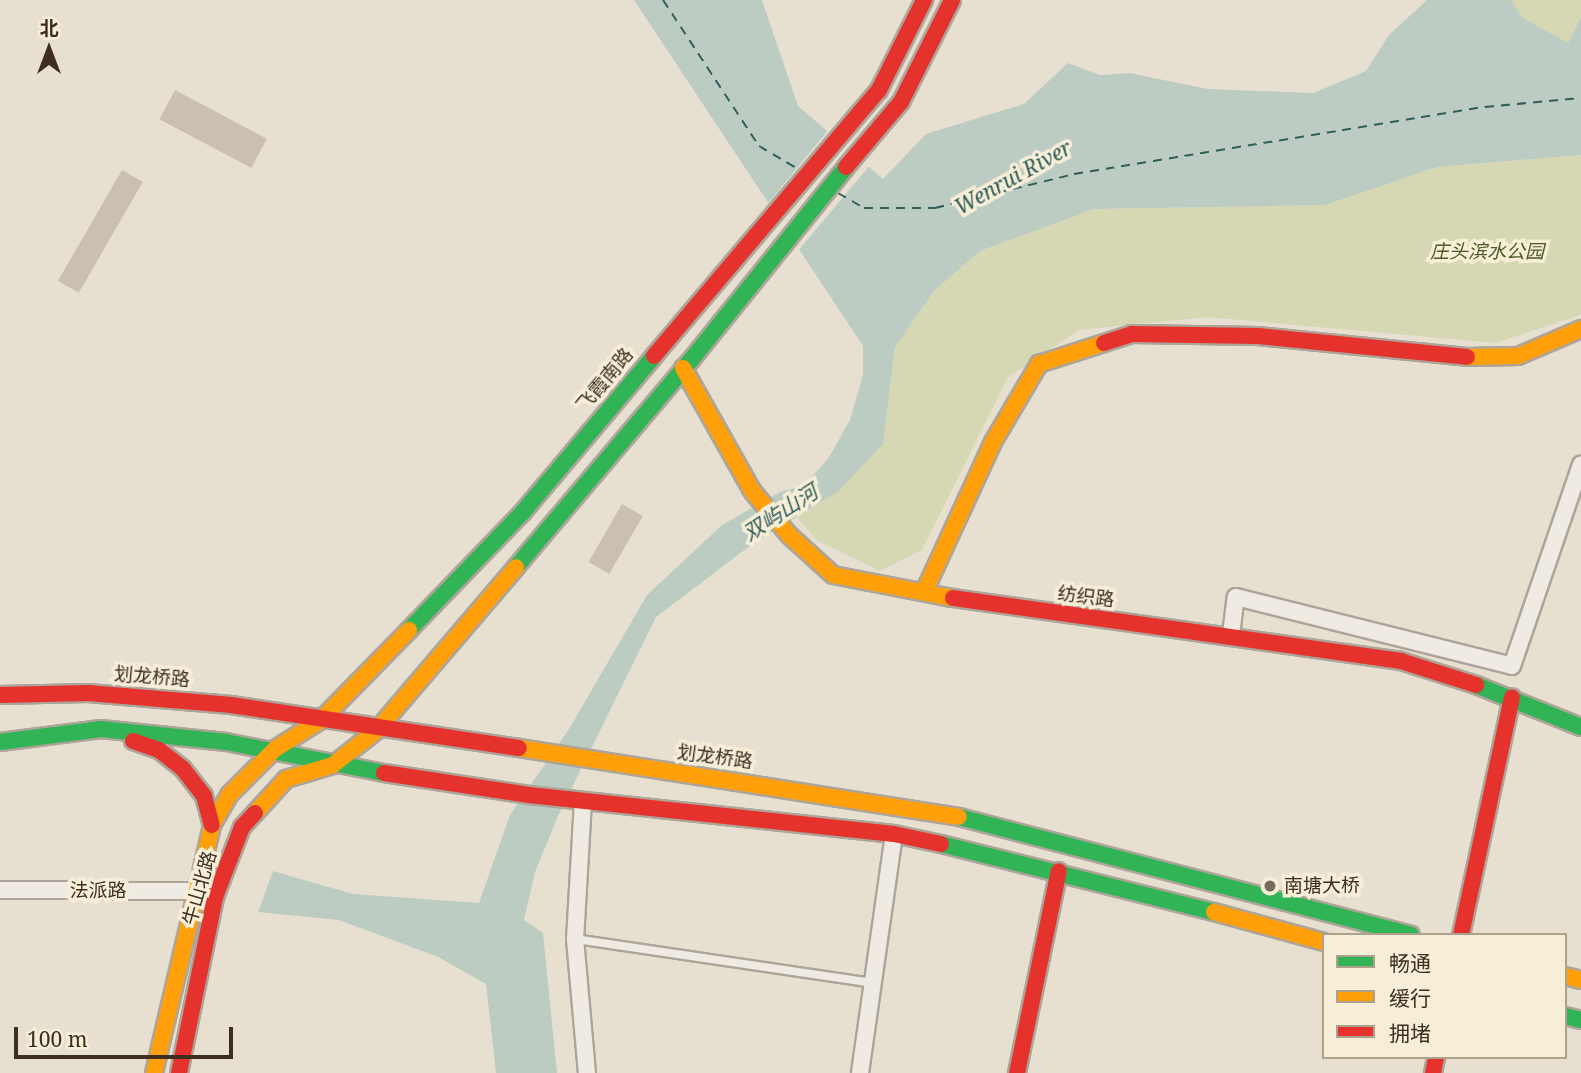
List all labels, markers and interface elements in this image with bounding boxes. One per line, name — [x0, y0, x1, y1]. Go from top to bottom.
north arrow — [14, 14, 84, 84]
text: 北 — [39, 15, 59, 41]
water label: Wenrui River — [950, 135, 1076, 219]
park label: 庄头滨水公园 — [1430, 241, 1544, 263]
street label: 飞霞南路 — [572, 344, 638, 416]
water label: 双屿山河 — [738, 479, 822, 545]
street label: 纺织路 — [1056, 582, 1116, 612]
street label: 划龙桥路 — [113, 662, 191, 692]
street label: 划龙桥路 — [676, 740, 754, 774]
street label: 牛山北路 — [179, 848, 221, 928]
place label: 南塘大桥 — [1284, 875, 1360, 897]
marker: 南塘大桥 — [1262, 878, 1278, 894]
street label: 法派路 — [70, 880, 126, 902]
legend — [1322, 933, 1567, 1059]
text: 畅通 — [1389, 949, 1431, 977]
text: 缓行 — [1389, 984, 1431, 1012]
scale bar — [18, 1014, 236, 1058]
text: 拥堵 — [1389, 1019, 1431, 1047]
text: 100 m — [27, 1025, 88, 1053]

